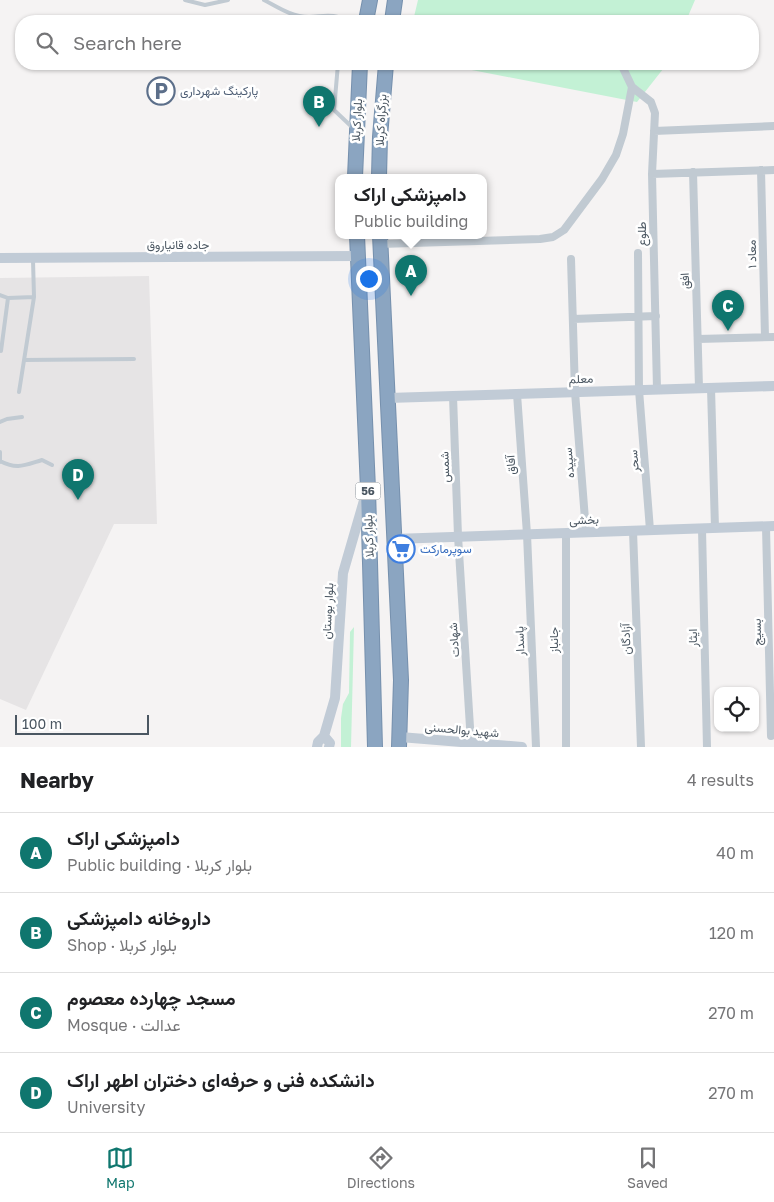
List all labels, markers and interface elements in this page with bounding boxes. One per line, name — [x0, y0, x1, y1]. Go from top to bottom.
search box — [15, 15, 759, 70]
icon: search — [33, 29, 61, 57]
text: Search here — [73, 31, 182, 54]
parking icon: پارکینگ شهرداری — [146, 76, 176, 106]
place label: پارکینگ شهرداری — [180, 83, 258, 99]
pin: B — [303, 86, 335, 127]
street label: بزرگراه کربلا — [372, 94, 390, 146]
street label: بلوار کربلا — [348, 98, 366, 142]
popup — [335, 174, 487, 239]
text: دامپزشکی اراک — [354, 182, 467, 205]
text: Public building — [354, 211, 468, 231]
street label: طلوع — [634, 221, 651, 246]
street label: جاده قانیاروق — [147, 237, 209, 253]
street label: معاد ۱ — [744, 240, 759, 268]
pin: A — [395, 255, 427, 296]
your location — [356, 266, 382, 292]
street label: افق — [677, 272, 693, 290]
pin: C — [712, 290, 744, 331]
street label: معلم — [568, 371, 594, 387]
street label: سپیده — [560, 447, 578, 479]
street label: سحر — [625, 449, 643, 474]
street label: شمس — [436, 451, 454, 483]
street label: آفاق — [502, 453, 519, 475]
pin: D — [62, 459, 94, 500]
road number: 56 — [356, 482, 380, 500]
street label: بخشی — [569, 511, 599, 529]
street label: بلوار کربلا — [360, 514, 378, 558]
supermarket icon: سوپرمارکت — [386, 534, 416, 564]
place label: سوپرمارکت — [420, 541, 472, 557]
street label: بلوار بوستان — [319, 582, 337, 640]
street label: بسیج — [749, 618, 766, 646]
street label: شهادت — [445, 622, 463, 658]
street label: آزادگان — [617, 622, 635, 655]
street label: پاسدار — [511, 626, 529, 657]
street label: جانباز — [546, 627, 562, 654]
street label: ایثار — [685, 629, 701, 648]
map controls — [714, 687, 759, 732]
button: locate — [714, 687, 759, 732]
scale bar — [15, 712, 149, 735]
text: 100 m — [22, 715, 62, 732]
street label: شهید بوالحسنی — [424, 719, 500, 741]
text: Nearby — [20, 767, 94, 793]
text: 4 results — [687, 770, 754, 790]
text: دامپزشکی اراک — [67, 826, 180, 849]
text: A — [30, 843, 42, 863]
text: 40 m — [716, 843, 754, 863]
text: Public building · بلوار کربلا — [67, 855, 252, 875]
text: داروخانه دامپزشکی — [67, 906, 211, 929]
text: B — [30, 923, 42, 943]
text: 120 m — [709, 923, 754, 943]
text: Shop · بلوار کربلا — [67, 935, 177, 955]
text: مسجد چهارده معصوم — [67, 986, 236, 1009]
text: C — [30, 1003, 42, 1023]
text: 270 m — [708, 1003, 754, 1023]
text: Mosque · عدالت — [67, 1015, 181, 1035]
text: دانشکده فنی و حرفه‌ای دختران اطهر اراک — [67, 1068, 375, 1091]
text: D — [30, 1083, 42, 1103]
text: 270 m — [708, 1083, 754, 1103]
text: University — [67, 1097, 145, 1117]
tab: Map — [106, 1144, 135, 1191]
tab: Directions — [347, 1144, 415, 1191]
tab: Saved — [627, 1144, 668, 1191]

